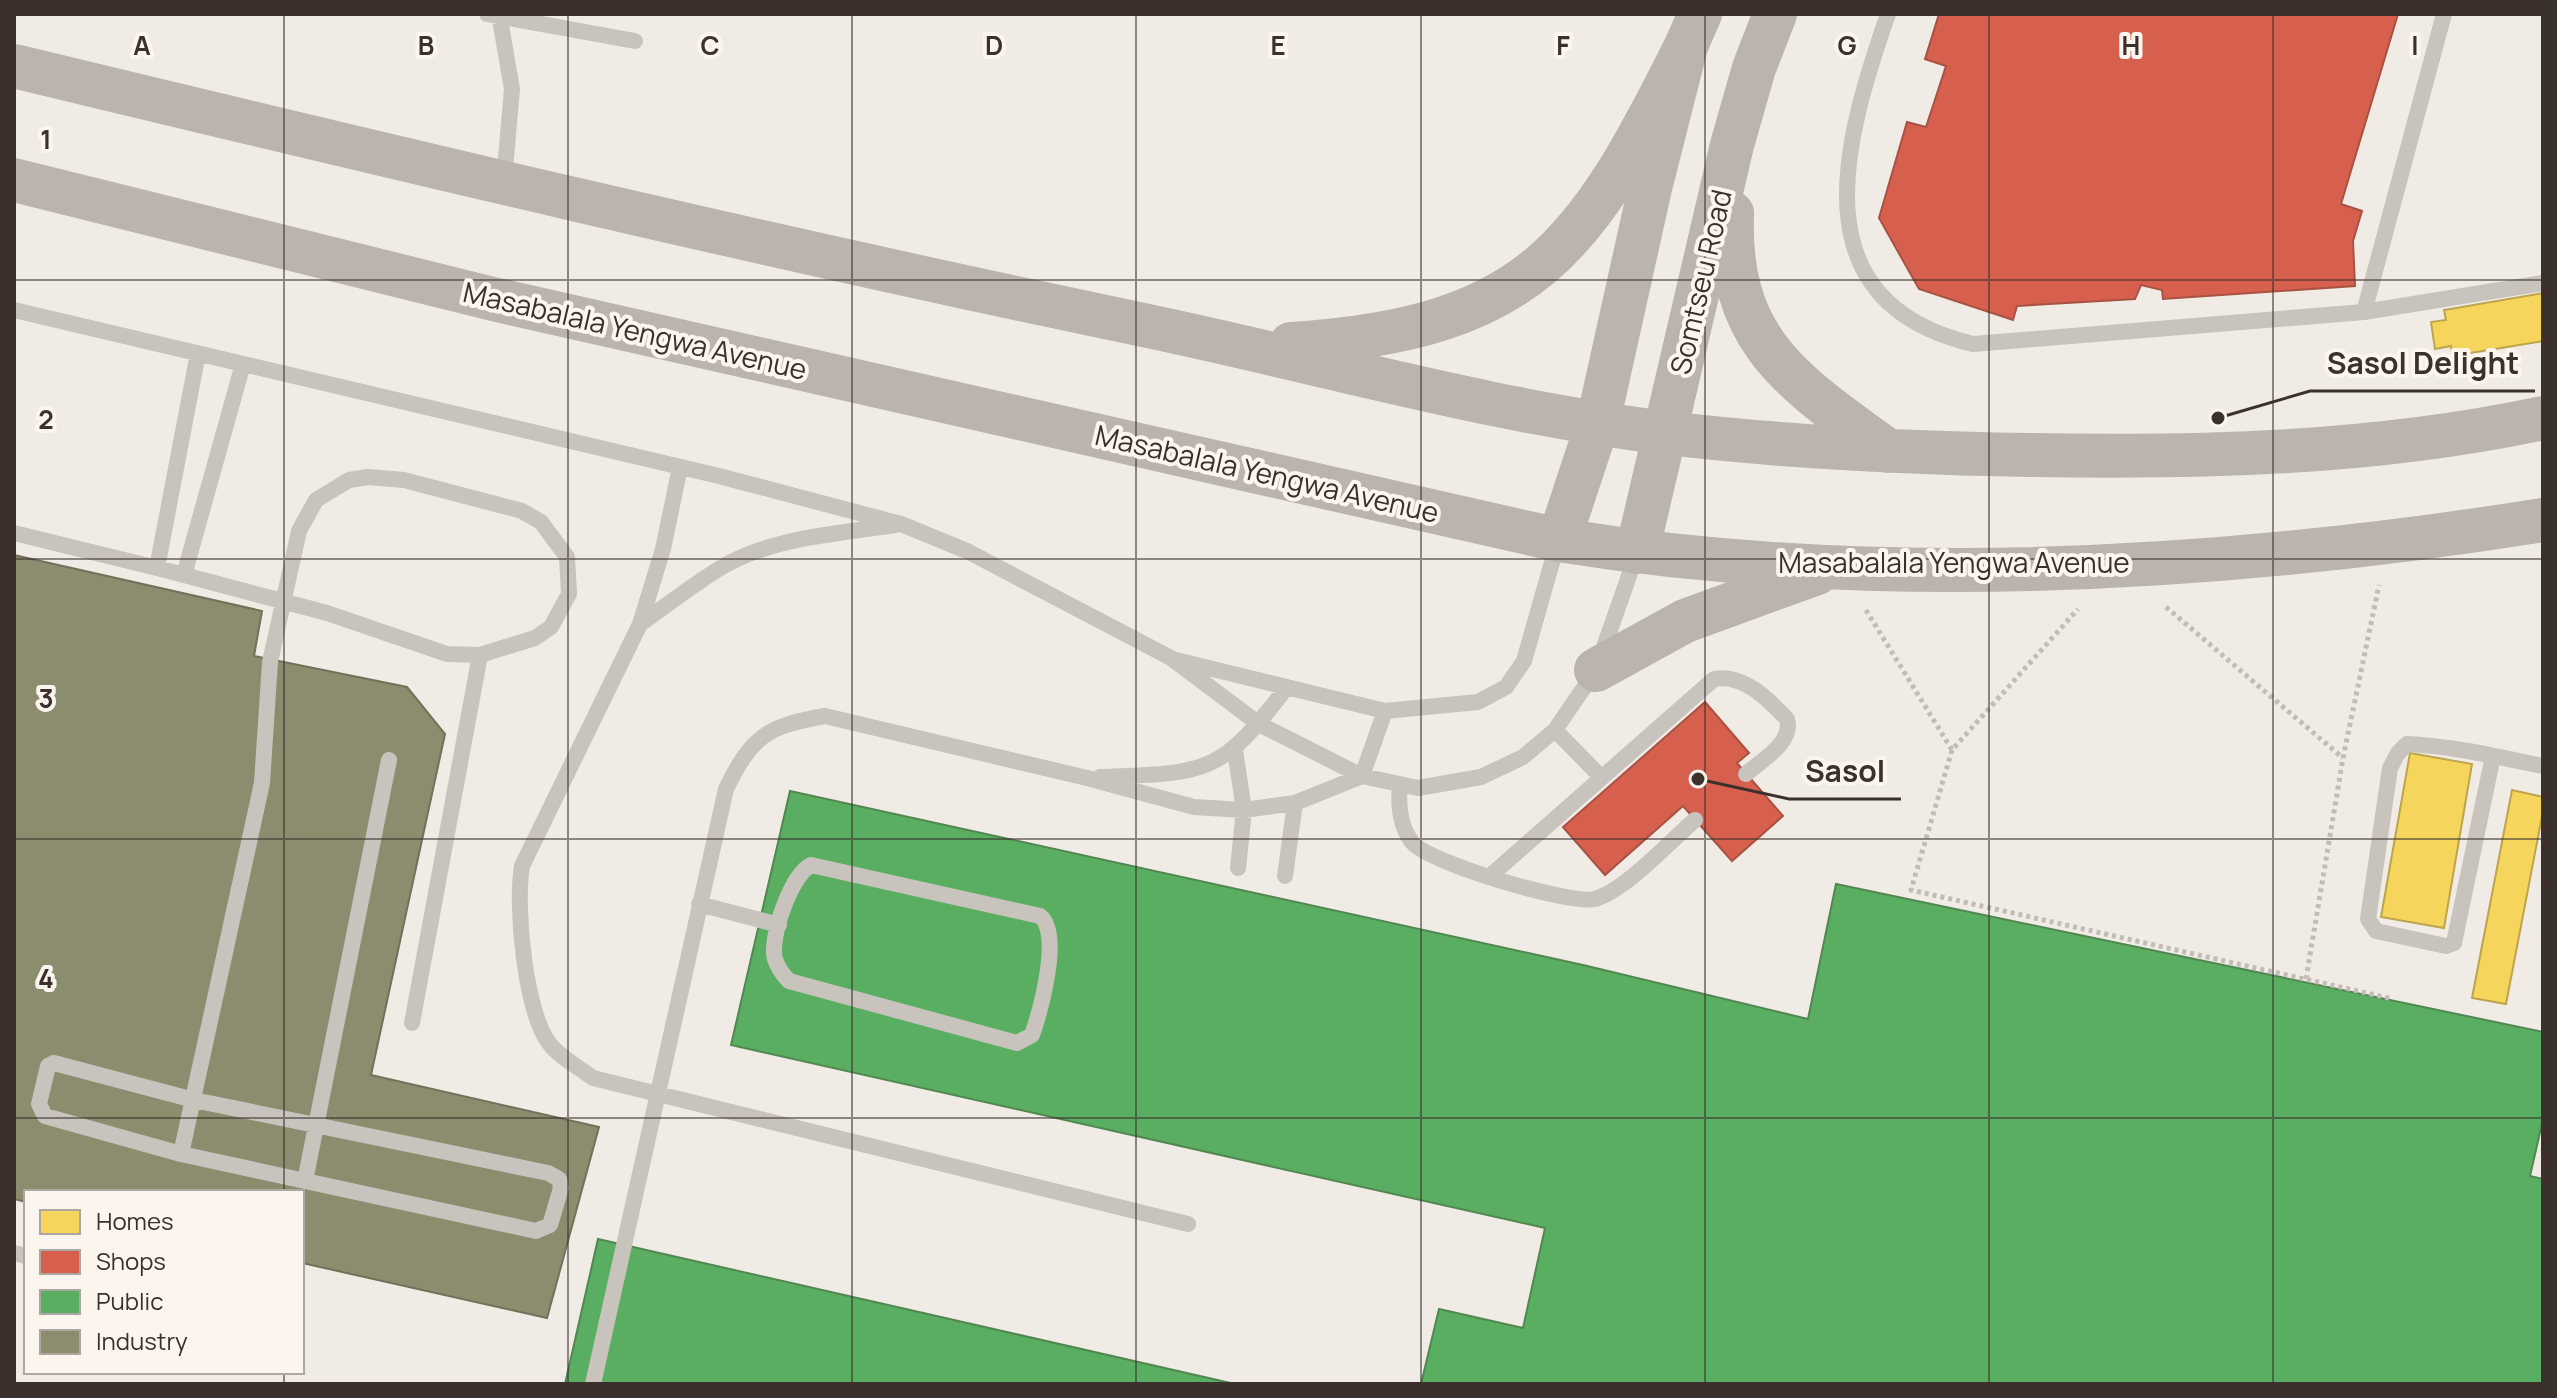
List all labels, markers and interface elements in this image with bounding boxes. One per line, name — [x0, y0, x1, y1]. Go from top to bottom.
text: A — [133, 27, 151, 63]
text: B — [418, 27, 434, 63]
text: C — [700, 27, 720, 63]
text: D — [985, 27, 1003, 63]
text: E — [1270, 27, 1286, 63]
text: F — [1556, 27, 1570, 63]
text: G — [1837, 27, 1857, 63]
text: H — [2122, 27, 2140, 63]
text: I — [2411, 27, 2419, 63]
text: 1 — [40, 121, 52, 157]
street label: Somtseu Road — [1660, 186, 1740, 378]
street label: Masabalala Yengwa Avenue — [460, 272, 811, 388]
callout: Sasol Delight — [2310, 337, 2535, 391]
text: Sasol Delight — [2327, 342, 2519, 383]
text: 2 — [38, 401, 54, 437]
street label: Masabalala Yengwa Avenue — [1092, 415, 1443, 531]
street label: Masabalala Yengwa Avenue — [1778, 543, 2130, 581]
text: 3 — [38, 680, 54, 716]
callout: Sasol — [1789, 745, 1901, 799]
text: Sasol — [1805, 750, 1885, 791]
text: 4 — [38, 960, 54, 996]
legend — [24, 1190, 304, 1374]
text: Homes — [96, 1204, 174, 1237]
text: Shops — [96, 1244, 166, 1277]
text: Public — [96, 1284, 163, 1317]
text: Industry — [96, 1324, 188, 1357]

